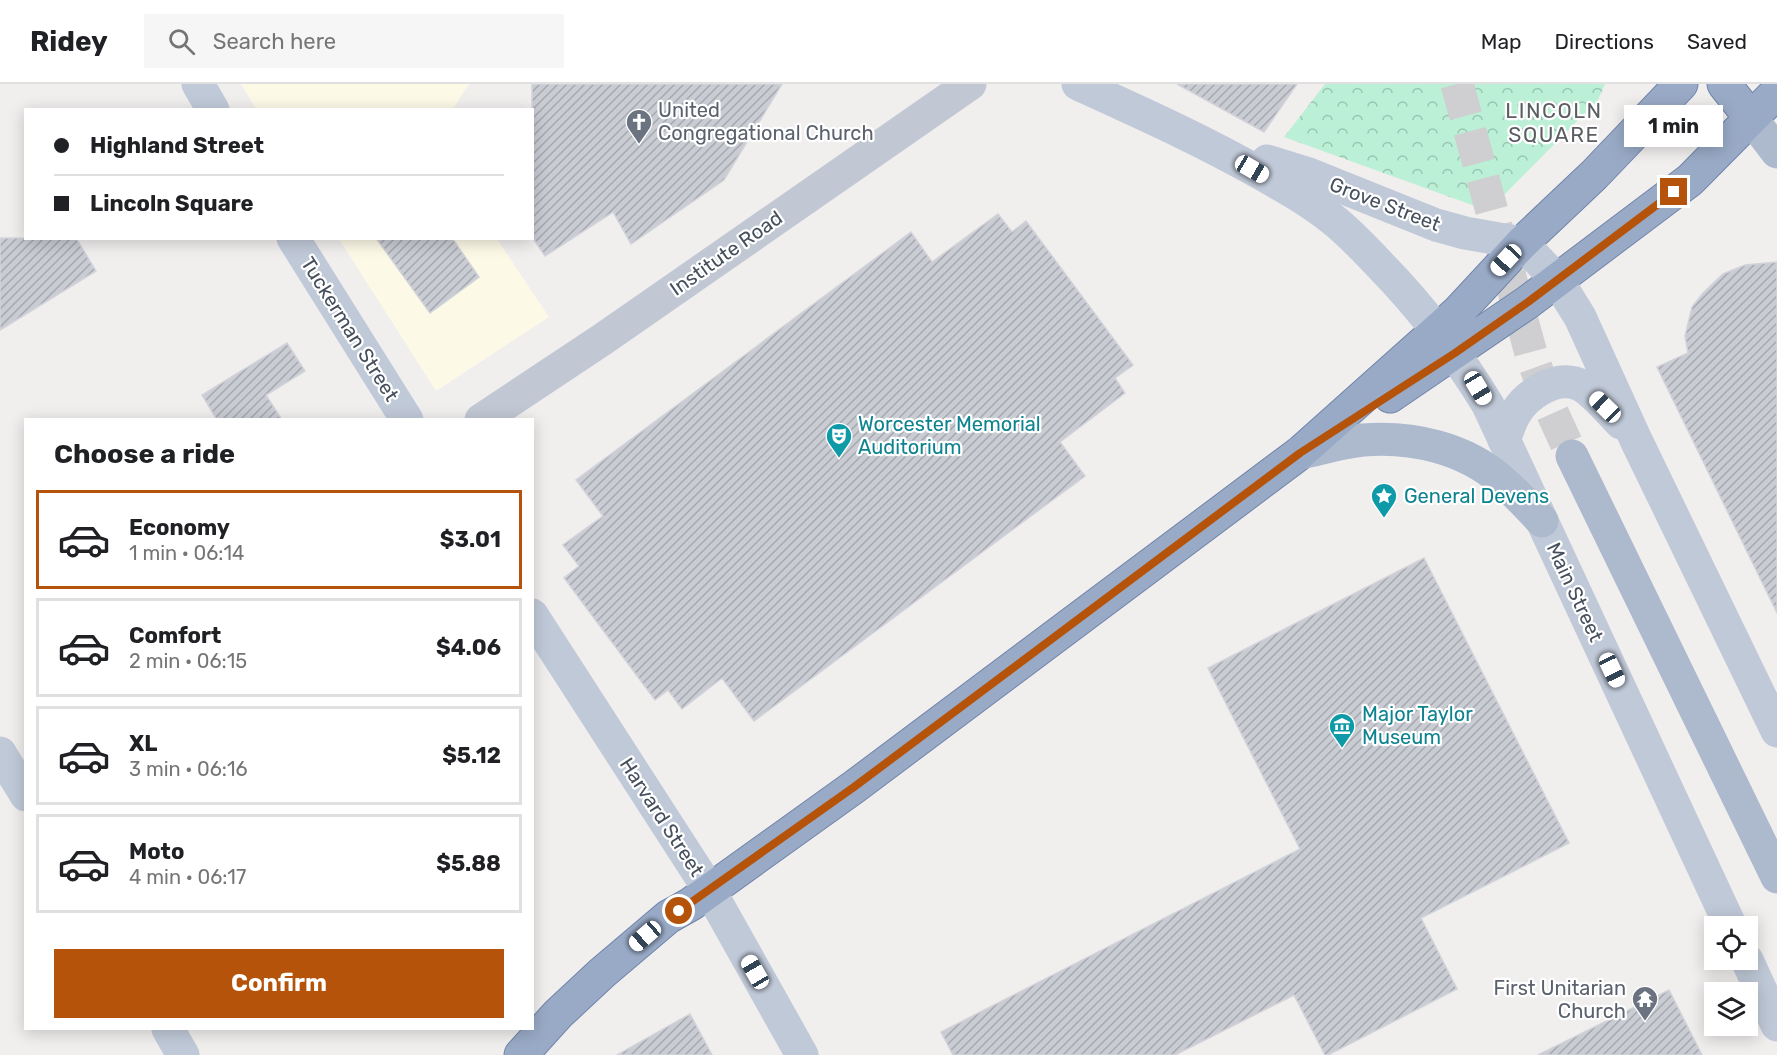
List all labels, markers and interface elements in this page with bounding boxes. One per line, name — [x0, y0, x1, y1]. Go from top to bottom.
search box — [144, 14, 564, 68]
text: Ridey — [30, 25, 108, 58]
icon: search — [165, 25, 198, 58]
text: Search here — [213, 28, 336, 55]
text: Map — [1481, 29, 1522, 54]
text: Directions — [1555, 29, 1654, 54]
text: Saved — [1687, 29, 1747, 54]
place label: United Congregational Church — [658, 98, 874, 145]
district label: LINCOLN SQUARE — [1505, 98, 1603, 147]
callout: 1 min — [1624, 105, 1724, 147]
church icon: United Congregational Church — [624, 107, 654, 145]
text: 1 min — [1648, 114, 1699, 138]
text: Highland Street — [90, 132, 264, 159]
car — [1232, 152, 1272, 186]
street label: Grove Street — [1326, 172, 1444, 236]
route end — [1660, 178, 1687, 205]
text: Lincoln Square — [90, 190, 254, 217]
street label: Institute Road — [665, 205, 787, 301]
car — [1487, 241, 1525, 279]
street label: Tuckerman Street — [296, 253, 404, 406]
car — [1461, 368, 1495, 408]
car — [1586, 388, 1624, 426]
place label: Worcester Memorial Auditorium — [858, 412, 1041, 459]
theatre icon: Worcester Memorial Auditorium — [824, 421, 854, 459]
text: Choose a ride — [54, 438, 235, 470]
place icon: General Devens — [1369, 481, 1399, 519]
place label: General Devens — [1404, 484, 1549, 508]
icon: car — [57, 513, 111, 567]
text: Economy — [129, 514, 230, 541]
text: $3.01 — [440, 526, 501, 553]
street label: Main Street — [1542, 539, 1608, 646]
text: 1 min · 06:14 — [129, 541, 244, 565]
icon: car — [57, 621, 111, 675]
text: Comfort — [129, 622, 221, 649]
text: $4.06 — [436, 634, 501, 661]
text: 2 min · 06:15 — [129, 649, 247, 673]
car — [1596, 650, 1628, 690]
place label: Major Taylor Museum — [1362, 702, 1473, 749]
museum icon: Major Taylor Museum — [1327, 711, 1357, 749]
icon: car — [57, 729, 111, 783]
text: XL — [129, 730, 157, 757]
text: $5.12 — [442, 742, 501, 769]
street label: Harvard Street — [615, 753, 709, 881]
text: 3 min · 06:16 — [129, 757, 248, 781]
icon: car — [57, 837, 111, 891]
text: Moto — [129, 838, 184, 865]
text: $5.88 — [436, 850, 501, 877]
text: 4 min · 06:17 — [129, 865, 246, 889]
route start — [665, 897, 692, 924]
map controls — [1704, 916, 1758, 1036]
button: locate — [1704, 916, 1758, 970]
car — [626, 917, 664, 955]
button: Confirm — [54, 949, 504, 1018]
car — [738, 952, 772, 992]
place label: First Unitarian Church — [1494, 976, 1626, 1023]
button: layers — [1704, 982, 1758, 1036]
temple icon: First Unitarian Church — [1630, 984, 1660, 1022]

